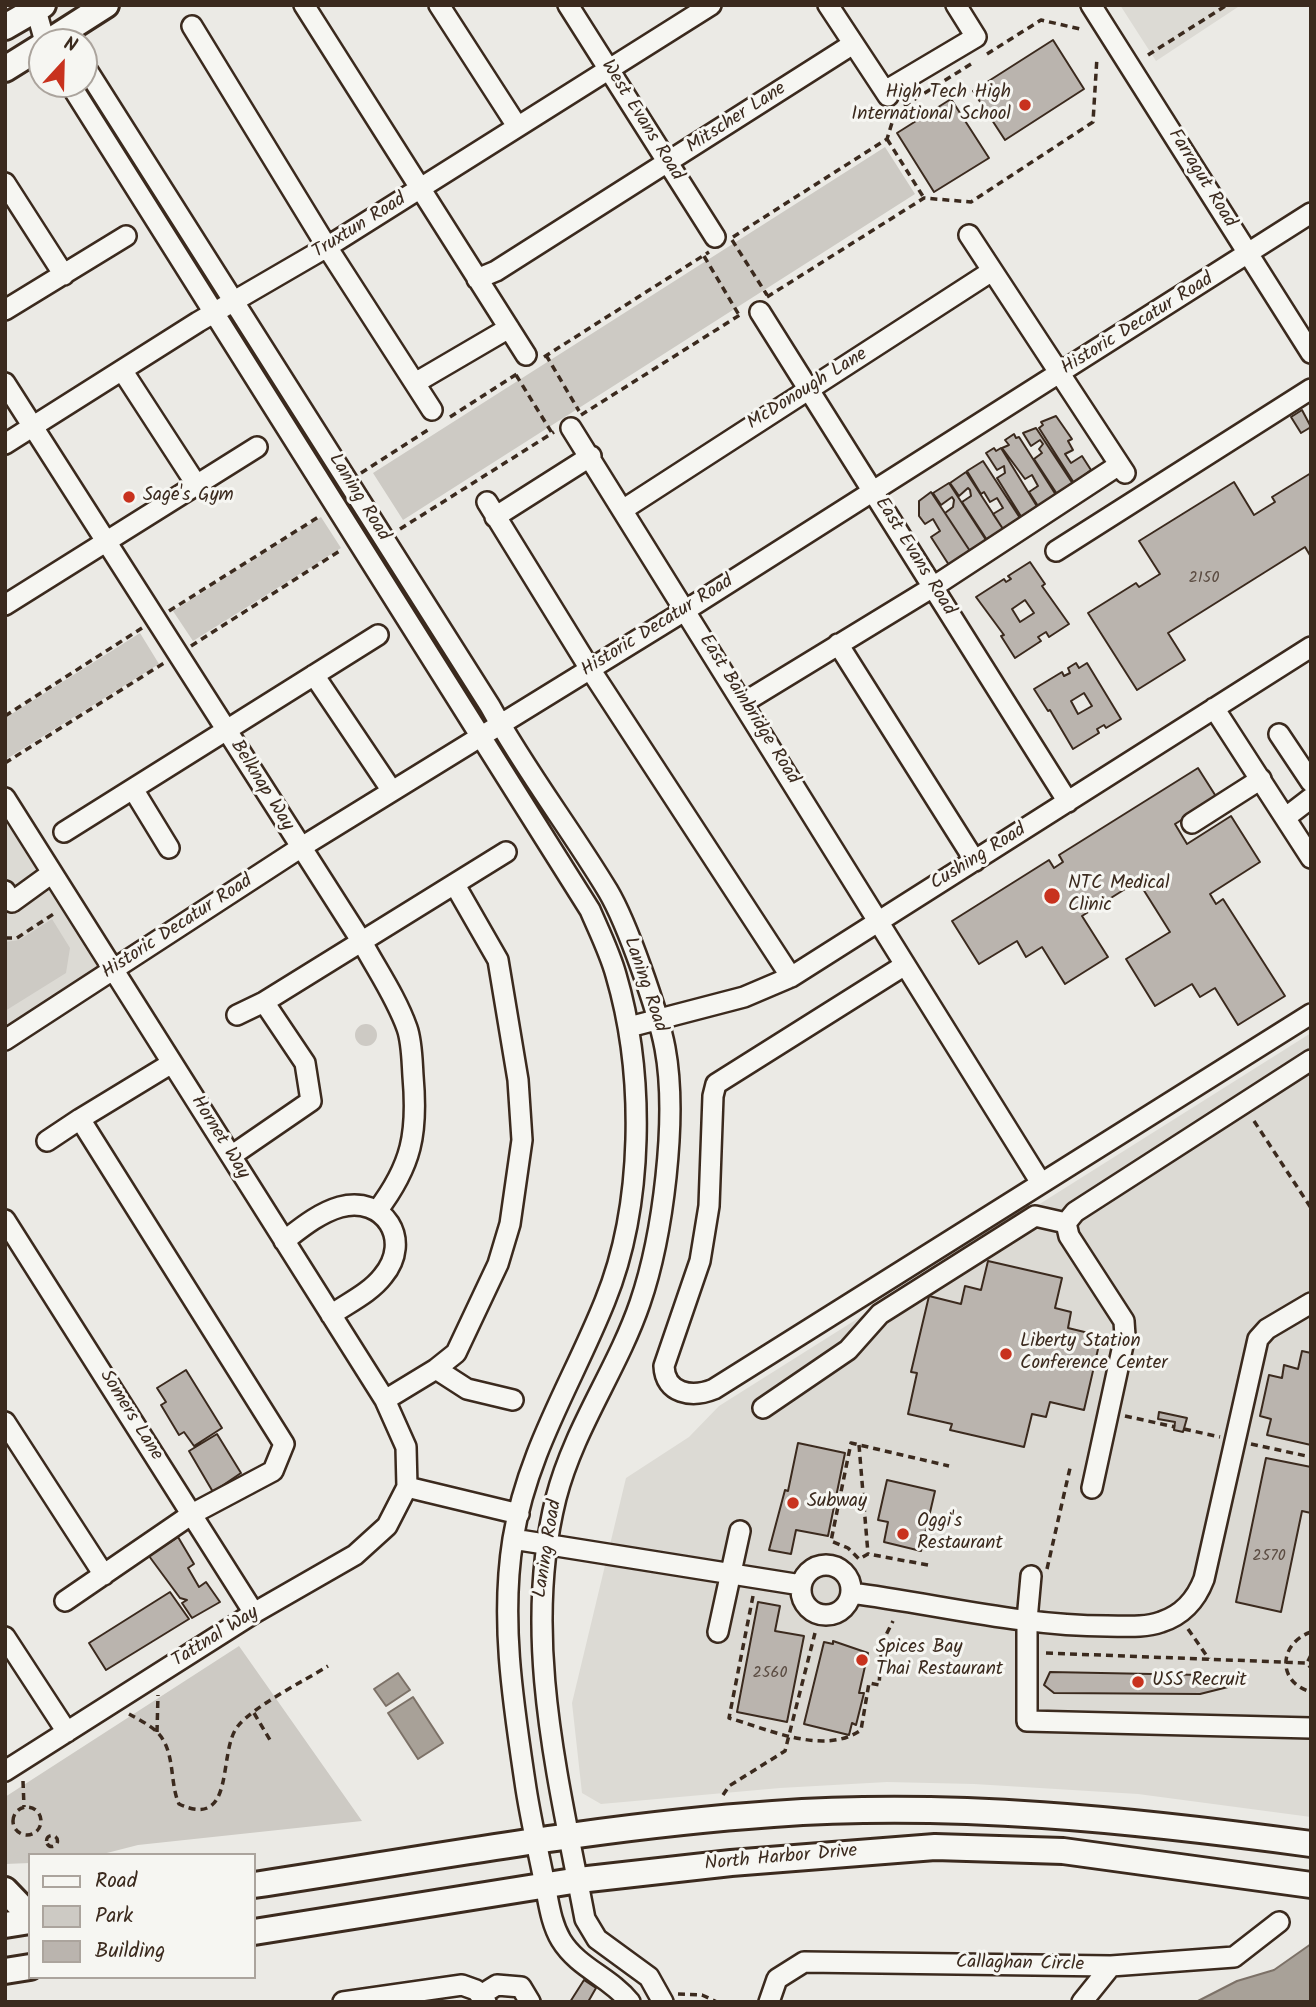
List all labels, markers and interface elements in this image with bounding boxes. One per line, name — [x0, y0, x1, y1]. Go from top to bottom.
north arrow — [28, 28, 98, 98]
text: N — [59, 29, 81, 62]
street label: West Evans Road — [595, 56, 687, 186]
street label: Mitscher Lane — [683, 78, 791, 160]
place label: High Tech High International School — [851, 83, 1011, 127]
marker: High Tech High International School — [1017, 97, 1033, 113]
street label: Farragut Road — [1162, 126, 1240, 232]
street label: Truxtun Road — [309, 189, 411, 265]
street label: Historic Decatur Road — [1058, 269, 1218, 381]
street label: McDonough Lane — [744, 344, 872, 436]
street label: Laning Road — [322, 450, 394, 546]
place label: Sage's Gym — [143, 486, 234, 508]
marker: Sage's Gym — [121, 489, 137, 505]
street label: East Evans Road — [869, 494, 959, 620]
house number: 2150 — [1189, 569, 1219, 589]
street label: Historic Decatur Road — [578, 571, 738, 683]
street label: East Bainbridge Road — [693, 631, 803, 789]
street label: Belknap Way — [224, 736, 298, 836]
street label: Cushing Road — [927, 820, 1031, 896]
street label: Historic Decatur Road — [98, 871, 258, 985]
place label: NTC Medical Clinic — [1068, 874, 1170, 918]
marker: NTC Medical Clinic — [1042, 886, 1062, 906]
street label: Laning Road — [617, 935, 671, 1035]
street label: Hornet Way — [184, 1092, 254, 1184]
place label: Liberty Station Conference Center — [1020, 1332, 1168, 1376]
marker: Liberty Station Conference Center — [998, 1346, 1014, 1362]
street label: Somers Lane — [93, 1367, 167, 1465]
place label: Subway — [807, 1492, 867, 1514]
marker: Subway — [785, 1495, 801, 1511]
street label: Laning Road — [530, 1498, 568, 1600]
place label: Oggi's Restaurant — [917, 1512, 1003, 1556]
marker: Oggi's Restaurant — [895, 1526, 911, 1542]
house number: 2570 — [1252, 1547, 1286, 1567]
street label: Tattnal Way — [169, 1602, 263, 1674]
place label: Spices Bay Thai Restaurant — [876, 1638, 1003, 1682]
marker: Spices Bay Thai Restaurant — [854, 1652, 870, 1668]
house number: 2560 — [753, 1664, 787, 1684]
place label: USS Recruit — [1152, 1671, 1247, 1693]
marker: USS Recruit — [1130, 1674, 1146, 1690]
street label: North Harbor Drive — [704, 1841, 858, 1877]
legend — [28, 1853, 256, 1979]
text: Road — [95, 1865, 137, 1898]
text: Park — [95, 1900, 133, 1933]
text: Building — [95, 1935, 165, 1968]
street label: Callaghan Circle — [956, 1952, 1084, 1978]

